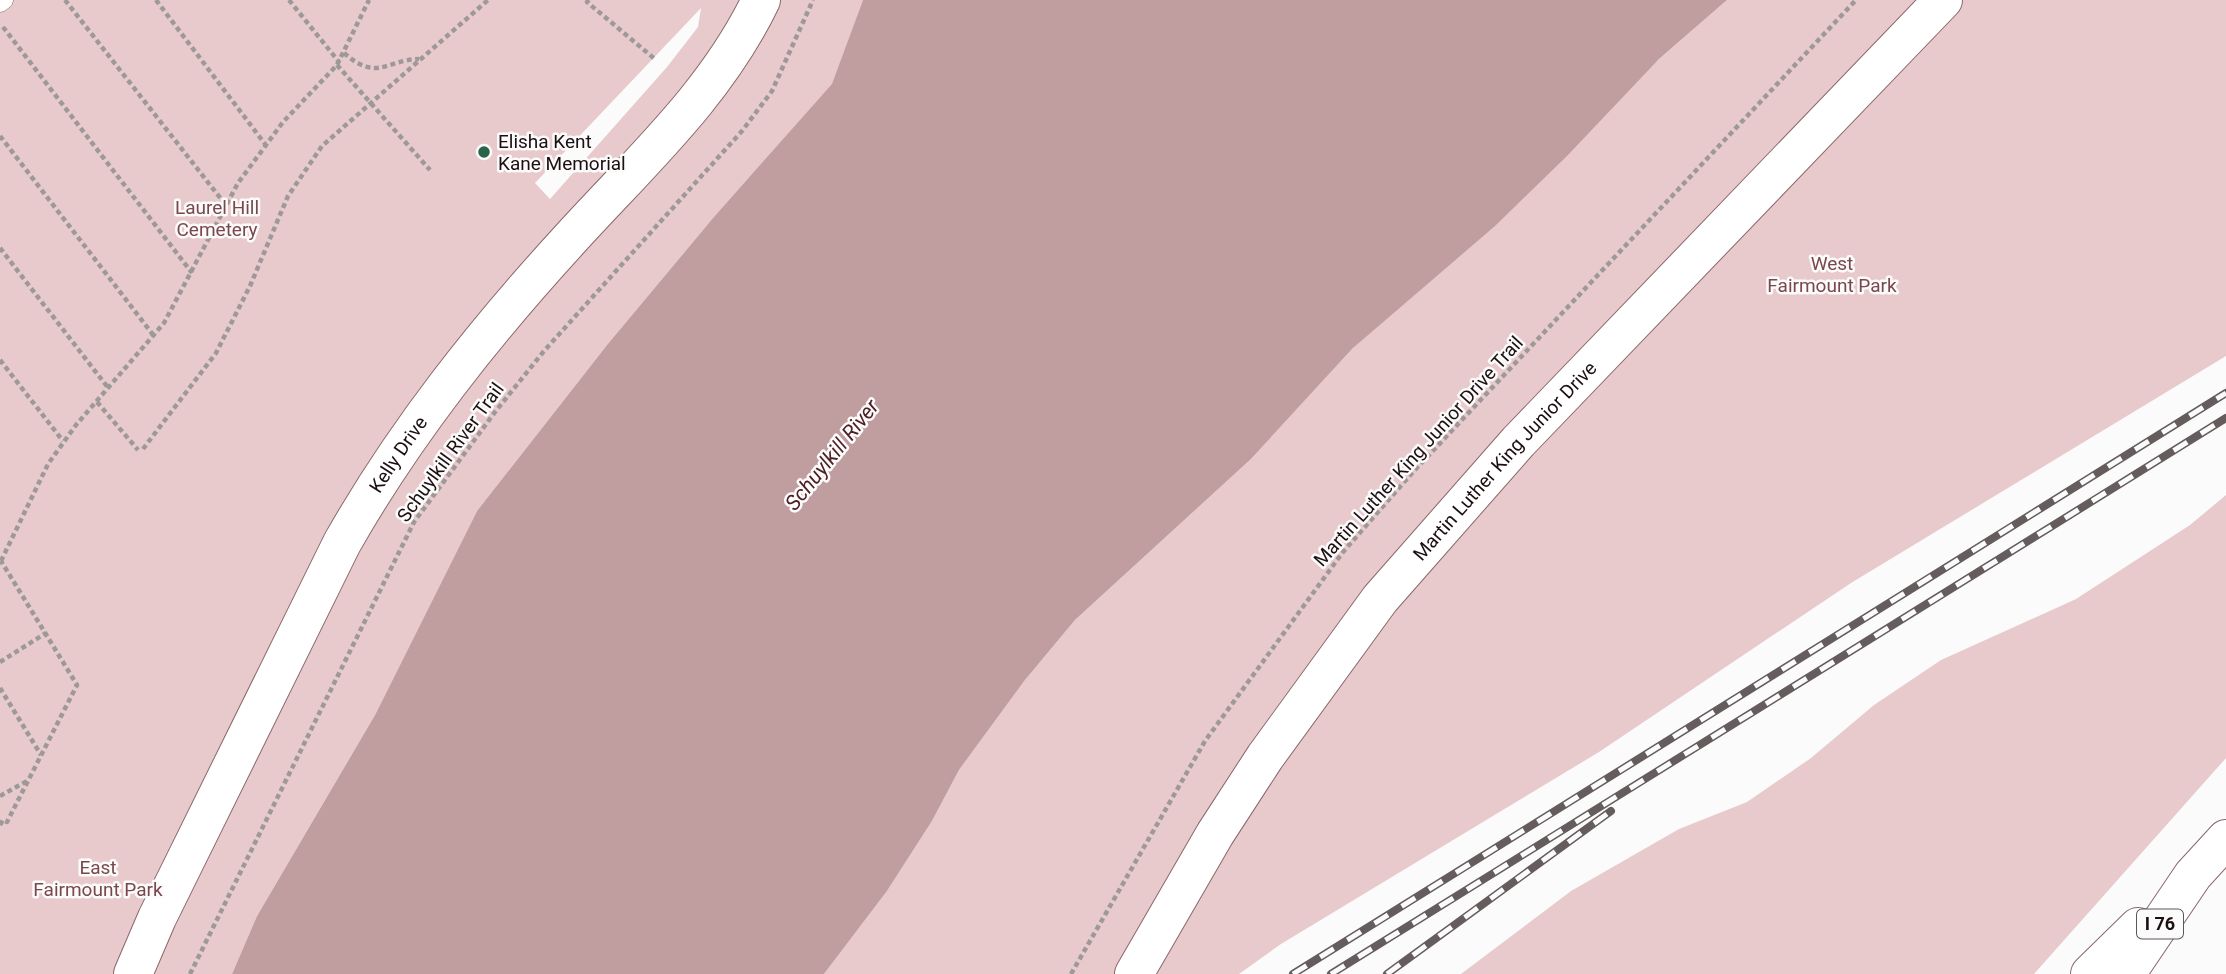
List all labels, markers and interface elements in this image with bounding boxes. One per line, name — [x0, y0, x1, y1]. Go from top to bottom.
place label: Elisha Kent Kane Memorial — [498, 130, 626, 175]
marker: Elisha Kent Kane Memorial — [476, 144, 492, 160]
park label: Laurel Hill Cemetery — [175, 196, 259, 241]
park label: West Fairmount Park — [1767, 252, 1897, 297]
street label: Martin Luther King Junior Drive Trail — [1308, 331, 1528, 571]
street label: Martin Luther King Junior Drive — [1408, 357, 1602, 563]
street label: Schuylkill River Trail — [392, 378, 509, 526]
water label: Schuylkill River — [780, 394, 885, 515]
street label: Kelly Drive — [364, 412, 432, 497]
park label: East Fairmount Park — [33, 856, 163, 901]
road number: I 76 — [2137, 909, 2183, 939]

